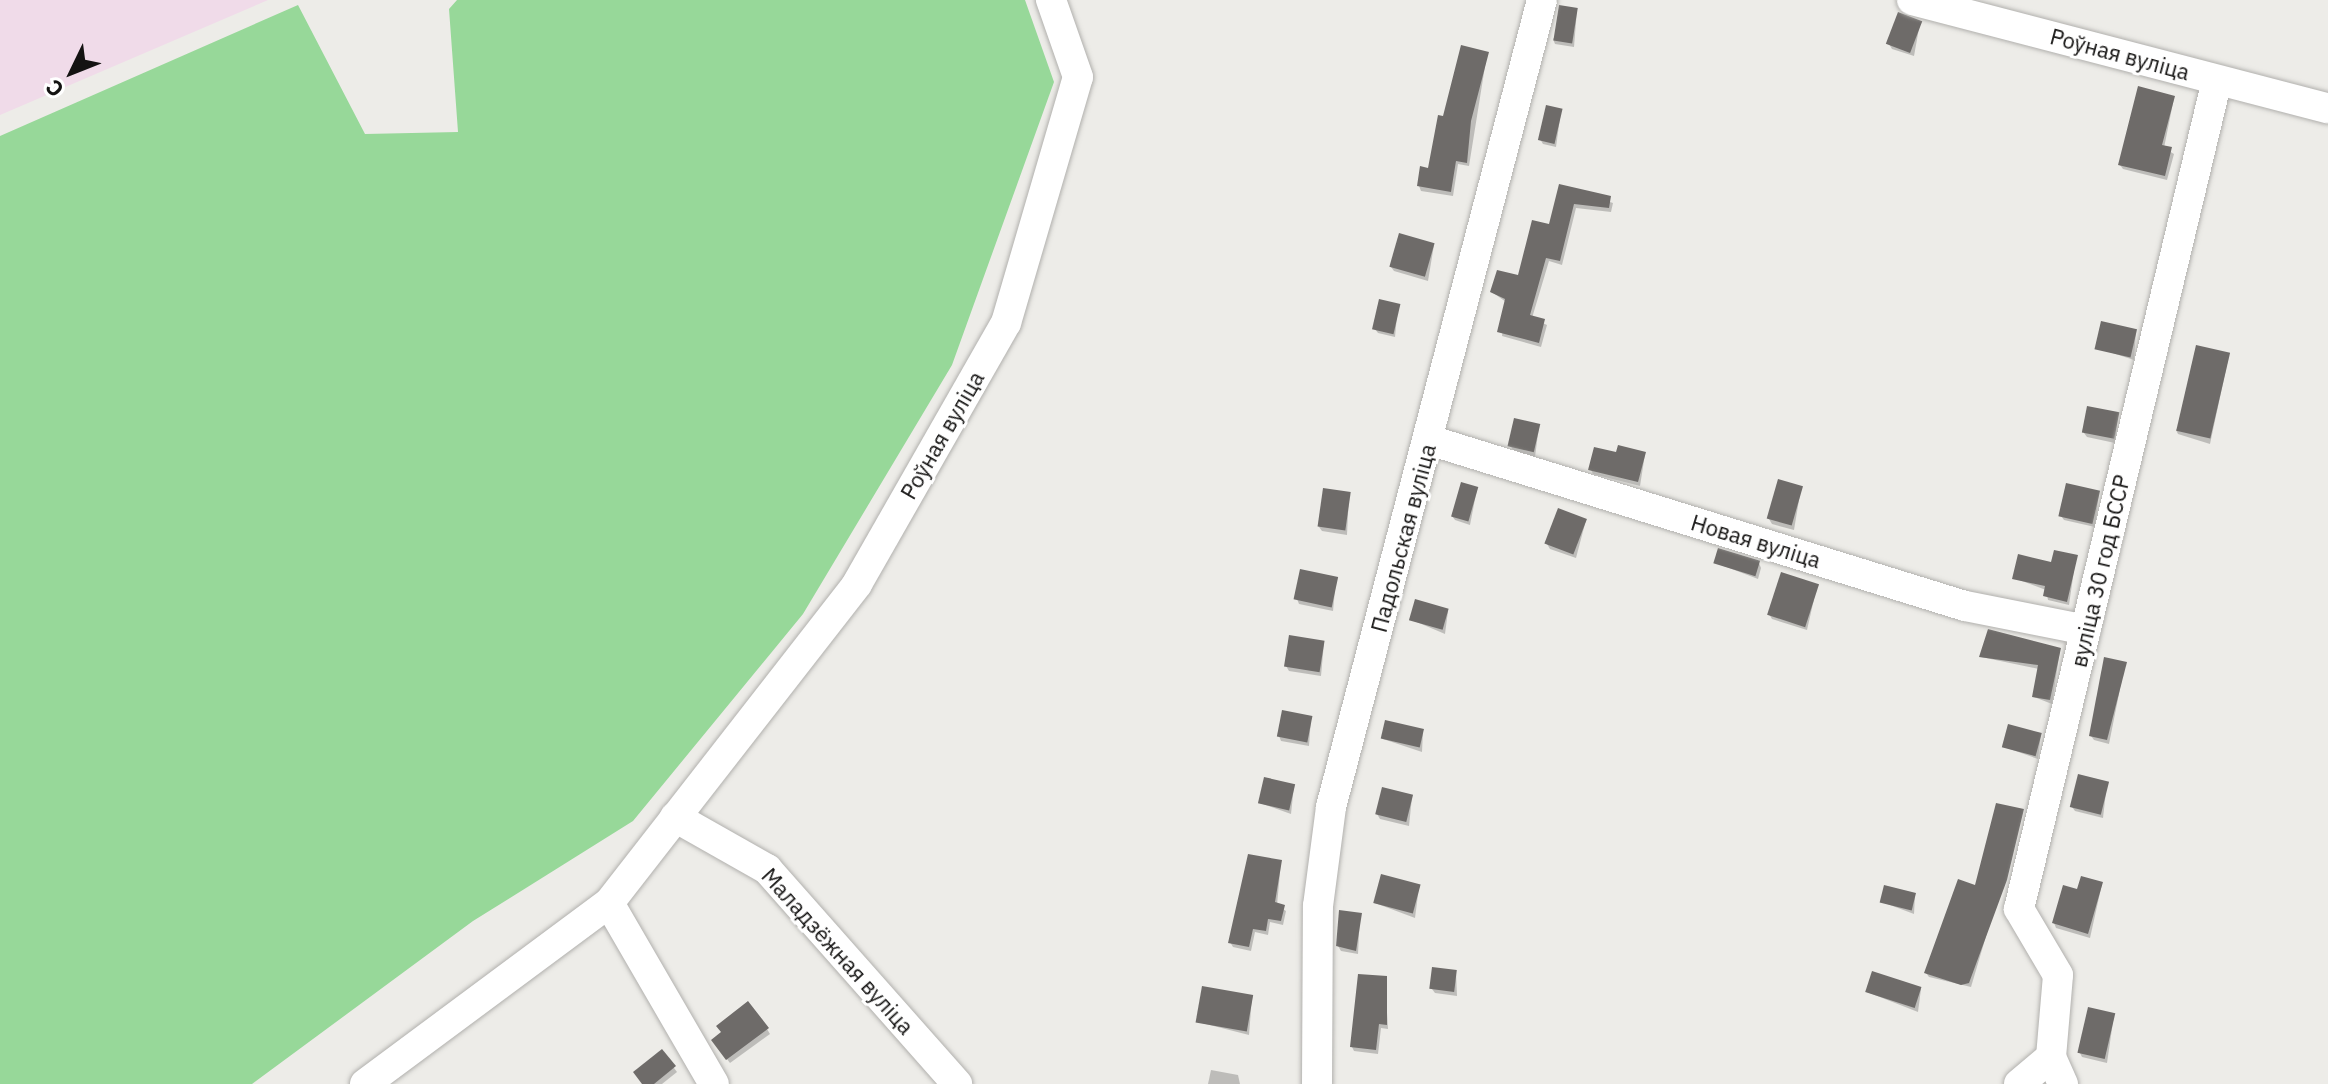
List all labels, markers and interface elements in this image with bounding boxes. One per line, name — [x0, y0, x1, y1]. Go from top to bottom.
street label: Роўная вуліца — [2047, 23, 2193, 85]
north arrow — [32, 32, 112, 112]
text: С — [39, 74, 70, 104]
street label: Роўная вуліца — [895, 366, 989, 504]
street label: Падольская вуліца — [1365, 441, 1441, 635]
street label: вуліца 30 год БССР — [2065, 472, 2135, 670]
street label: Новая вуліца — [1688, 509, 1824, 573]
street label: Маладзёжная вуліца — [756, 862, 920, 1040]

